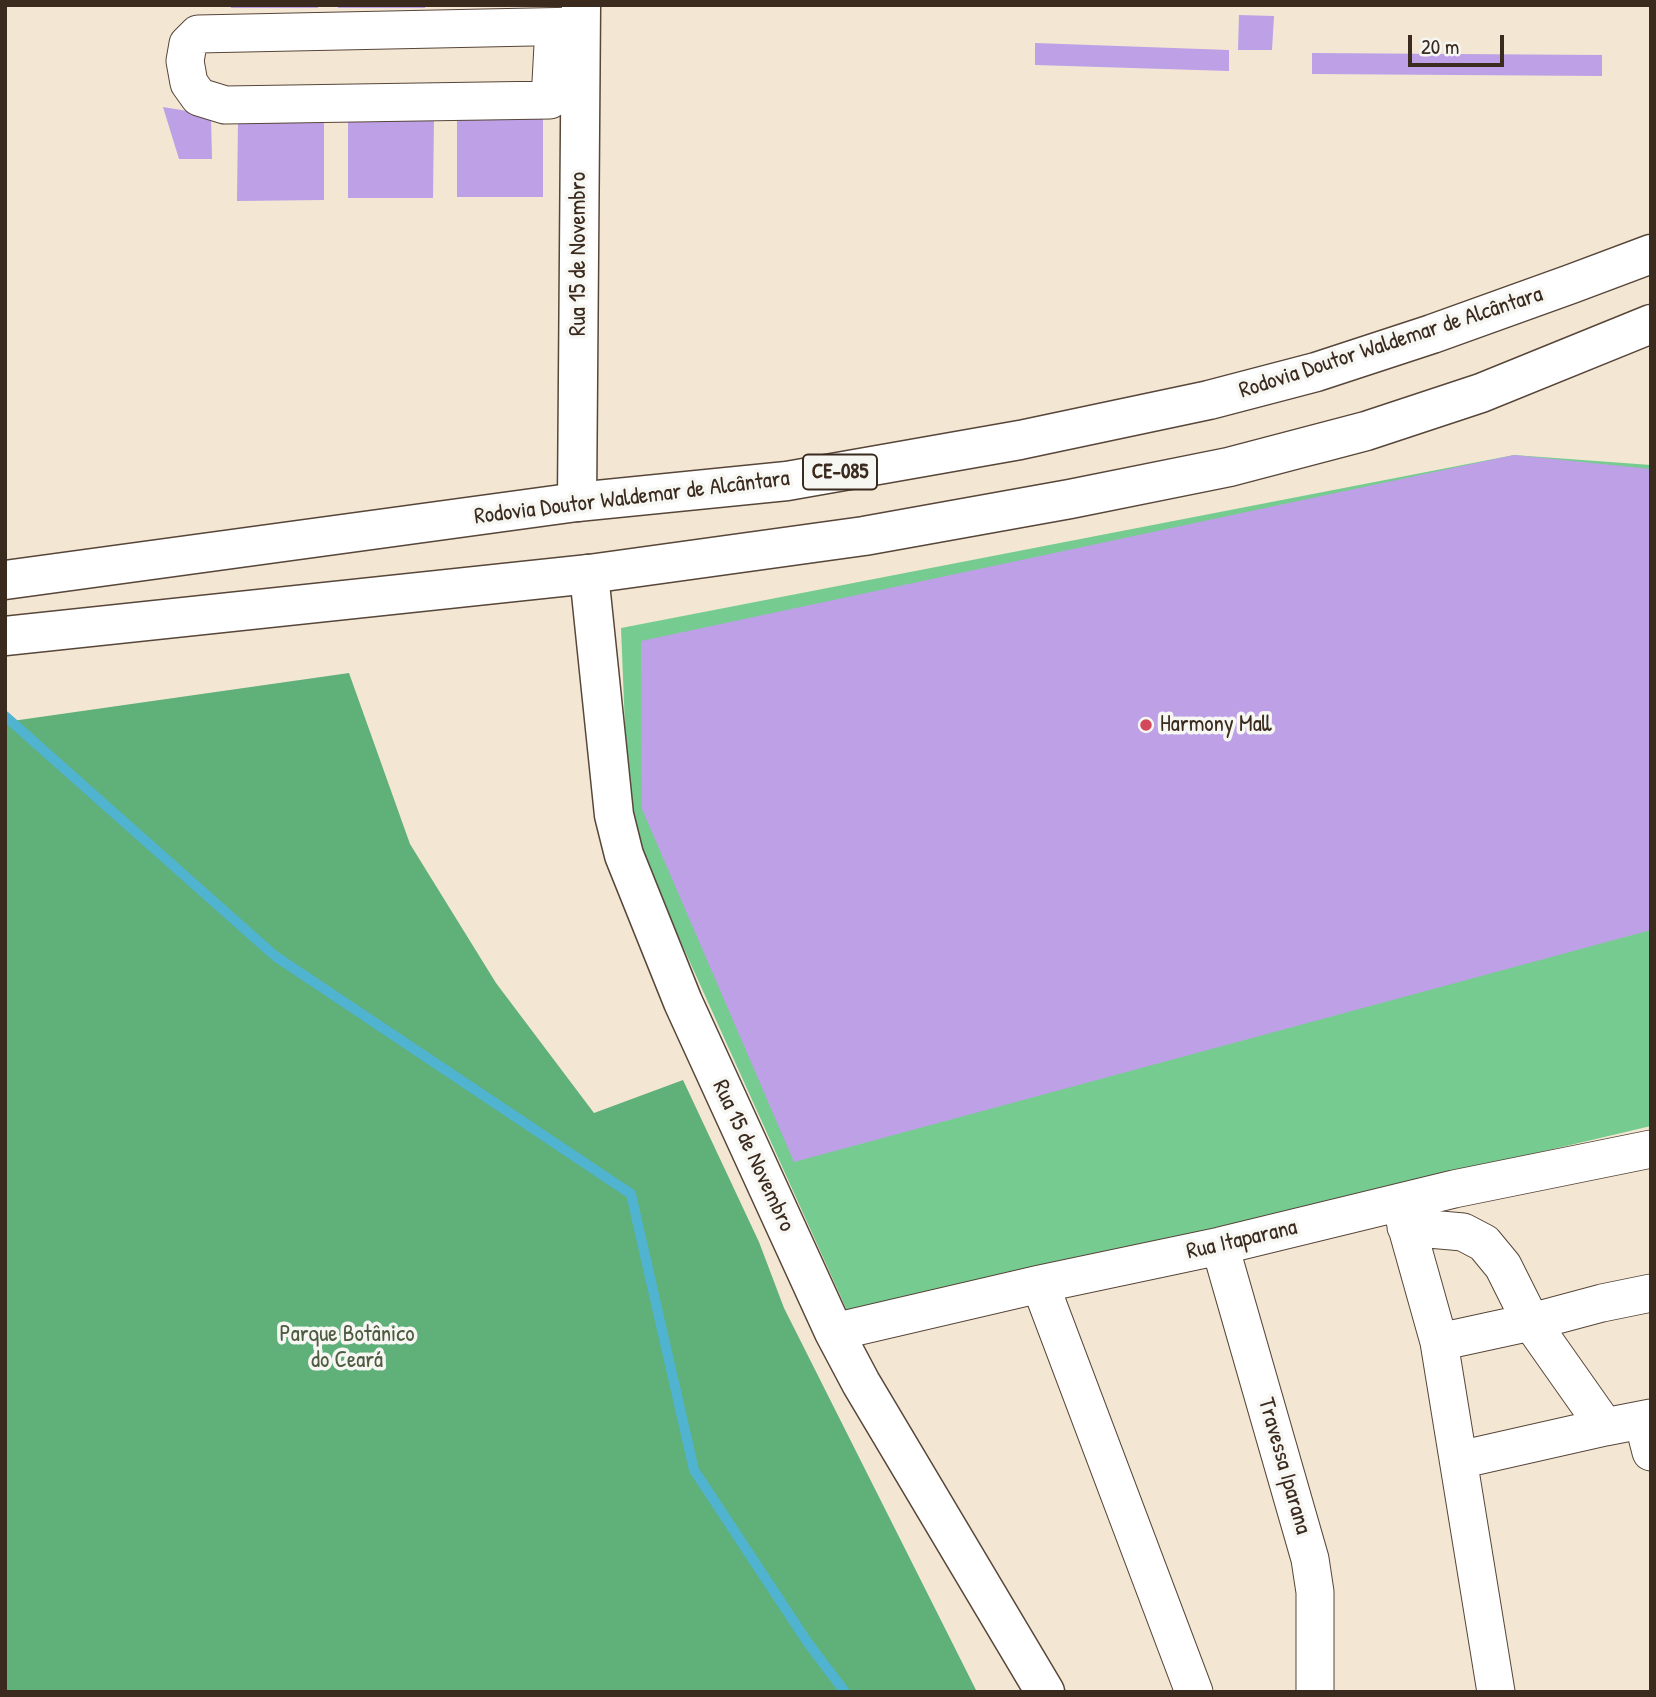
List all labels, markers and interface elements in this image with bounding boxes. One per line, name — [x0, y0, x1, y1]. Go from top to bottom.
scale bar — [1411, 21, 1507, 65]
text: 20 m — [1421, 32, 1459, 61]
street label: Rua 15 de Novembro — [565, 172, 593, 336]
street label: Rodovia Doutor Waldemar de Alcântara — [1236, 281, 1546, 405]
road number: CE-085 — [803, 454, 877, 490]
street label: Rodovia Doutor Waldemar de Alcântara — [473, 465, 791, 531]
place label: Harmony Mall — [1160, 711, 1272, 739]
marker: Harmony Mall — [1138, 717, 1154, 733]
street label: Rua 15 de Novembro — [706, 1076, 800, 1236]
street label: Rua Itaparana — [1184, 1214, 1300, 1266]
park label: Parque Botânico do Ceará — [280, 1321, 414, 1375]
street label: Travessa Iparana — [1251, 1395, 1317, 1537]

